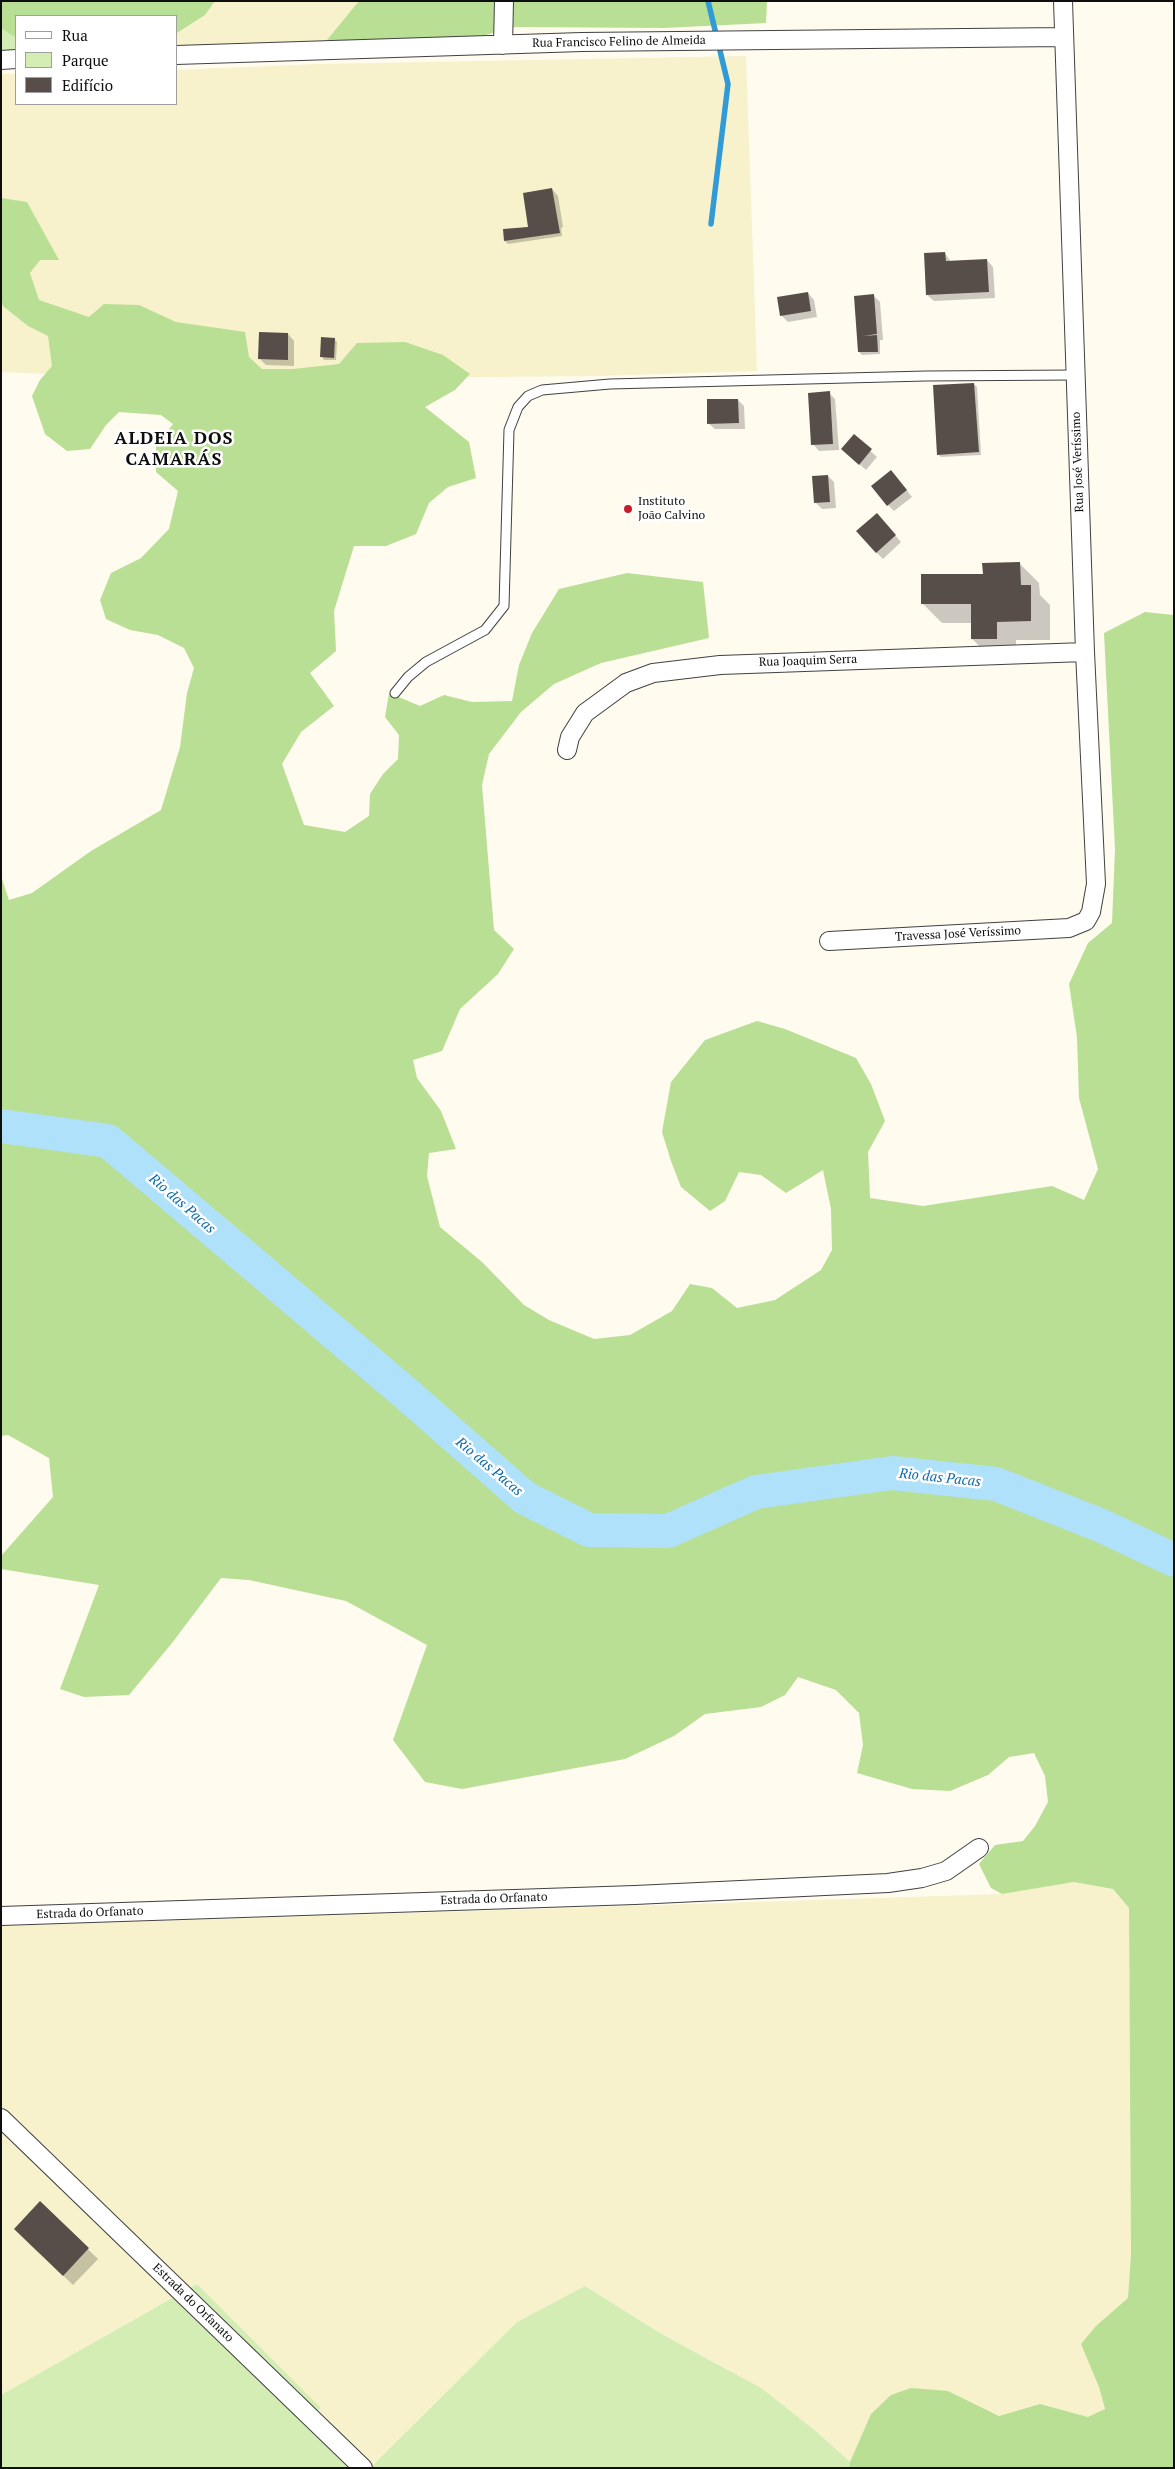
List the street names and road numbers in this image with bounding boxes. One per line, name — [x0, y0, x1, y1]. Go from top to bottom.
street label: Rua Francisco Felino de Almeida — [532, 33, 706, 51]
street label: Rua José Veríssimo — [1069, 411, 1087, 513]
street label: Rua Joaquim Serra — [759, 652, 857, 670]
street label: Travessa José Veríssimo — [895, 924, 1021, 944]
street label: Estrada do Orfanato — [440, 1890, 548, 1908]
street label: Estrada do Orfanato — [36, 1904, 144, 1922]
street label: Estrada do Orfanato — [149, 2261, 237, 2345]

